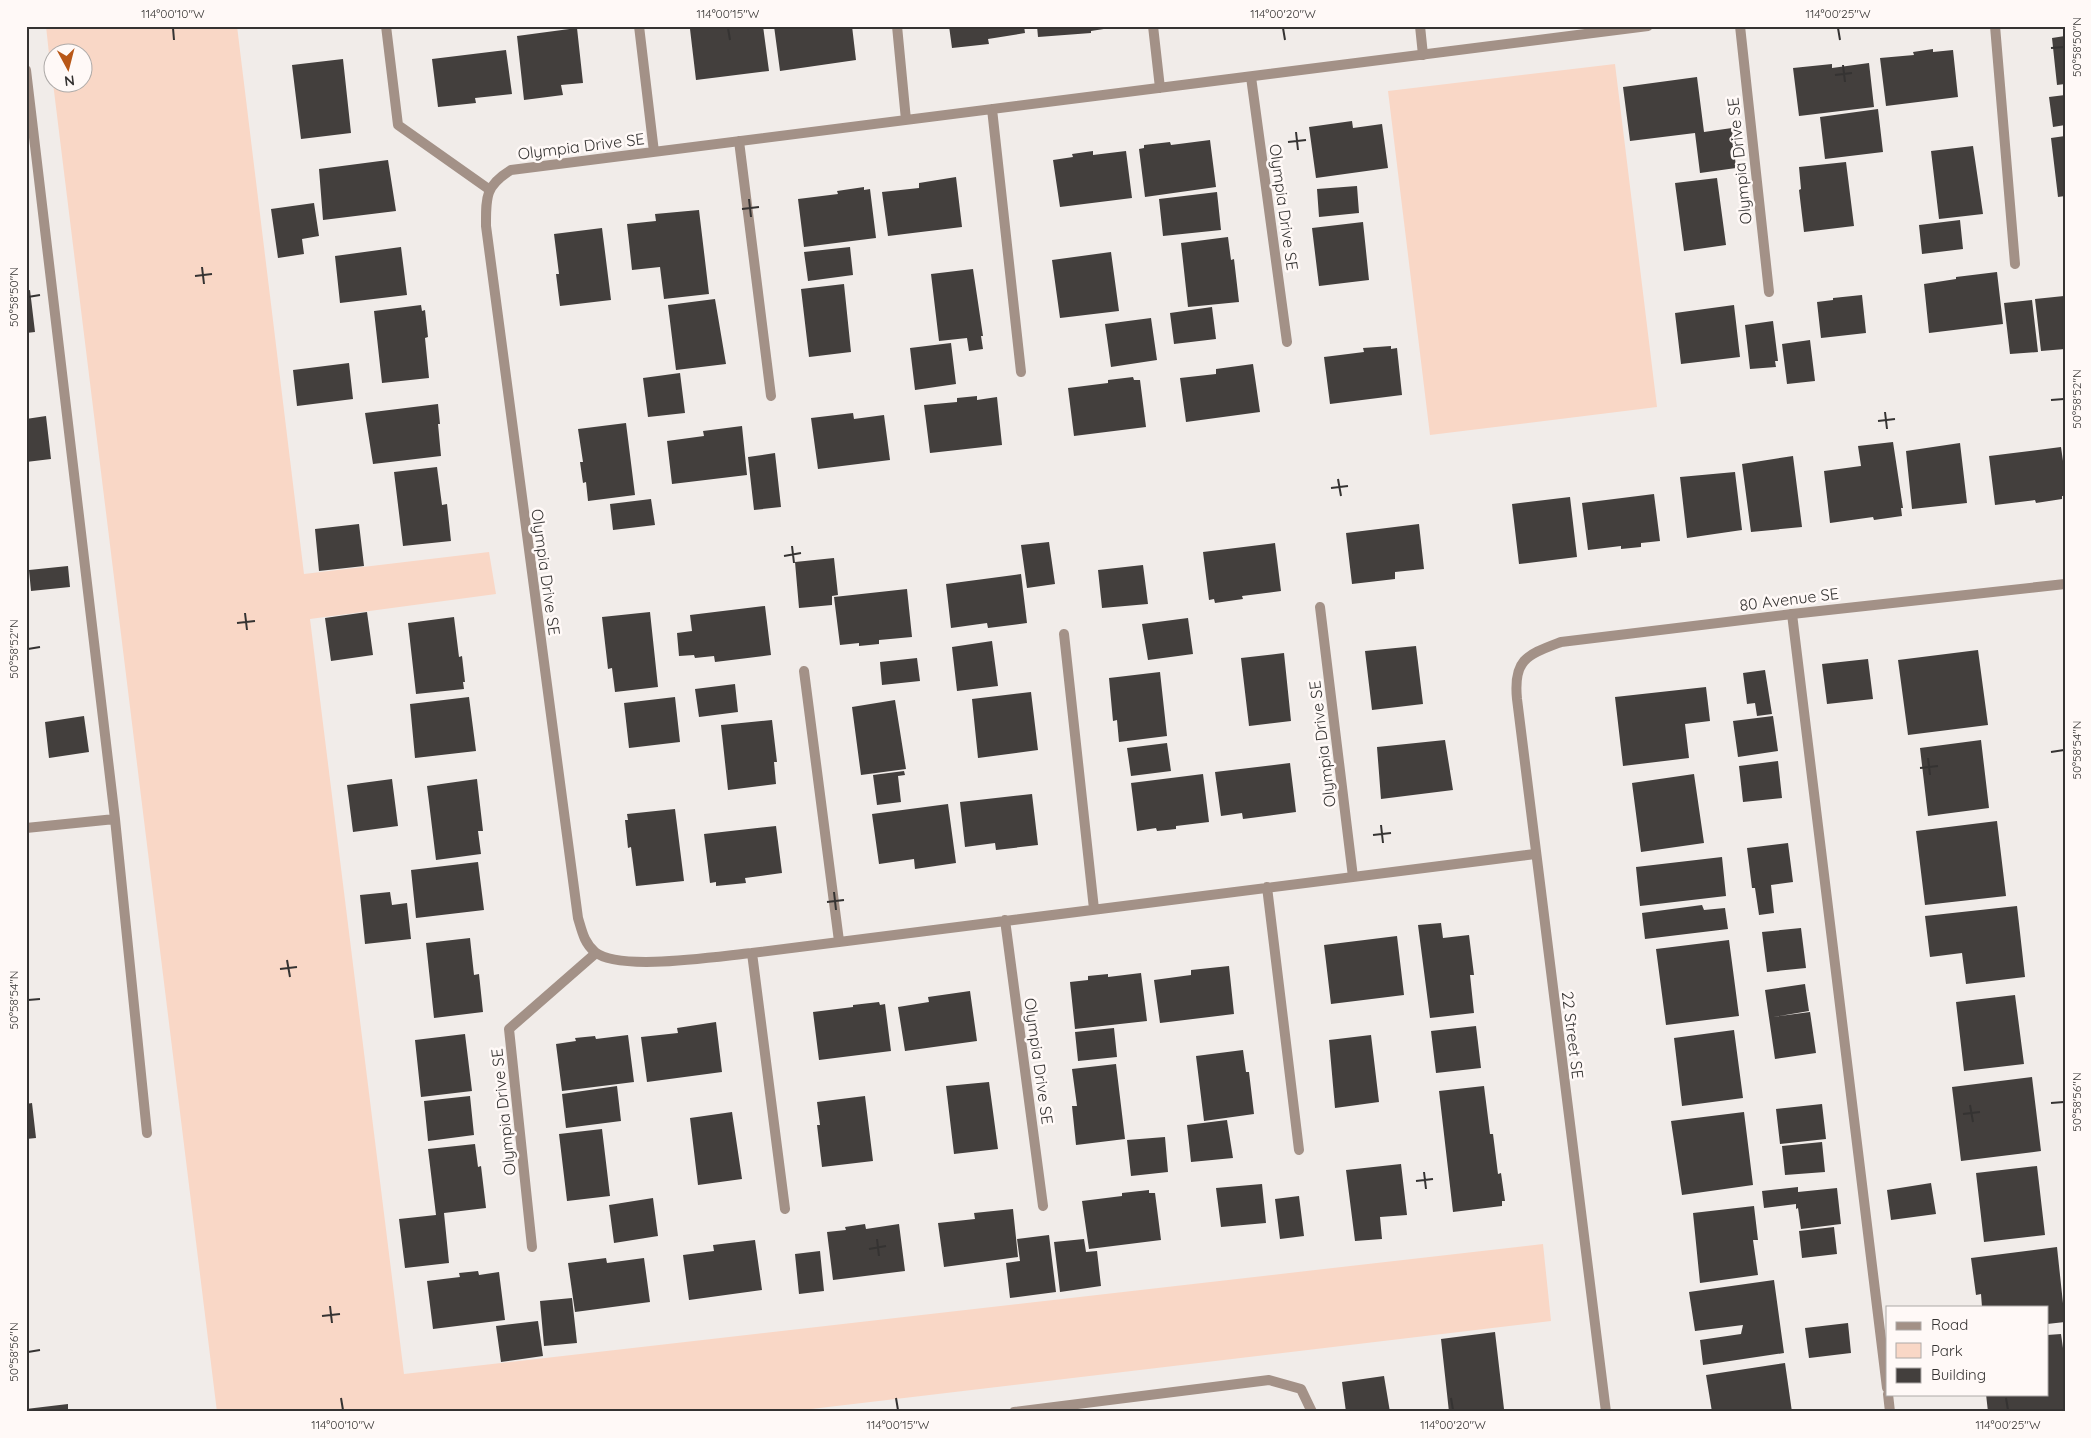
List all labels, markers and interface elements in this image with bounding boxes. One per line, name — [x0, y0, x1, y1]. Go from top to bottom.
text: 114°00'10"W — [141, 6, 205, 21]
text: 114°00'15"W — [697, 6, 760, 21]
text: 114°00'20"W — [1250, 6, 1316, 21]
text: 114°00'25"W — [1806, 6, 1871, 21]
text: 50°58'50"N — [2069, 17, 2084, 77]
north arrow — [42, 42, 92, 92]
text: N — [63, 71, 76, 90]
street label: Olympia Drive SE — [1722, 97, 1756, 225]
street label: Olympia Drive SE — [516, 128, 646, 164]
street label: Olympia Drive SE — [1265, 142, 1303, 272]
text: 50°58'50"N — [6, 267, 21, 327]
text: 50°58'52"N — [2069, 369, 2084, 429]
street label: Olympia Drive SE — [527, 507, 565, 637]
street label: 80 Avenue SE — [1738, 583, 1840, 615]
text: 50°58'52"N — [6, 619, 21, 679]
street label: Olympia Drive SE — [1304, 679, 1340, 809]
text: 50°58'54"N — [2069, 720, 2084, 780]
text: 50°58'54"N — [6, 970, 21, 1030]
street label: 22 Street SE — [1558, 990, 1588, 1080]
street label: Olympia Drive SE — [1020, 996, 1058, 1126]
street label: Olympia Drive SE — [486, 1048, 520, 1176]
text: 50°58'56"N — [2069, 1072, 2084, 1132]
legend — [1886, 1306, 2048, 1396]
text: Road — [1931, 1315, 1968, 1334]
text: 50°58'56"N — [6, 1322, 21, 1382]
text: Park — [1931, 1341, 1963, 1360]
text: Building — [1931, 1365, 1986, 1384]
text: 114°00'10"W — [311, 1417, 375, 1432]
text: 114°00'15"W — [867, 1417, 930, 1432]
text: 114°00'20"W — [1420, 1417, 1486, 1432]
text: 114°00'25"W — [1976, 1417, 2041, 1432]

